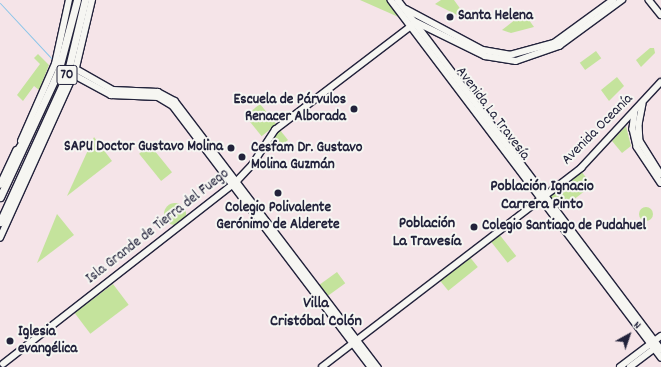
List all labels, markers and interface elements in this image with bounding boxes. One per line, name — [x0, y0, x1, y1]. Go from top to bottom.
place label: Santa Helena — [458, 8, 533, 26]
marker: Santa Helena — [445, 12, 455, 22]
road number: 70 — [56, 63, 78, 87]
street label: Avenida La Travesía — [451, 64, 533, 164]
place label: Escuela de Párvulos Renacer Alborada — [234, 91, 346, 126]
street label: Avenida Oceanía — [559, 91, 637, 169]
marker: Escuela de Párvulos Renacer Alborada — [349, 104, 359, 114]
place label: SAPU Doctor Gustavo Molina — [64, 139, 223, 157]
place label: Cesfam Dr. Gustavo Molina Guzmán — [251, 139, 362, 174]
marker: SAPU Doctor Gustavo Molina — [226, 143, 236, 153]
marker: Cesfam Dr. Gustavo Molina Guzmán — [236, 151, 248, 163]
street label: Isla Grande de Tierra del Fuego — [83, 165, 233, 289]
district label: Población Ignacio Carrera Pinto — [490, 177, 594, 215]
marker: Colegio Polivalente Gerónimo de Alderete — [273, 188, 283, 198]
place label: Colegio Polivalente Gerónimo de Alderete — [216, 199, 340, 234]
district label: Población La Travesía — [393, 214, 461, 252]
place label: Colegio Santiago de Pudahuel — [482, 218, 646, 236]
marker: Colegio Santiago de Pudahuel — [469, 222, 479, 232]
district label: Villa Cristóbal Colón — [270, 294, 362, 332]
north arrow — [609, 315, 649, 355]
text: N — [629, 318, 644, 334]
place label: Iglesia evangélica — [18, 323, 77, 358]
marker: Iglesia evangélica — [5, 336, 15, 346]

